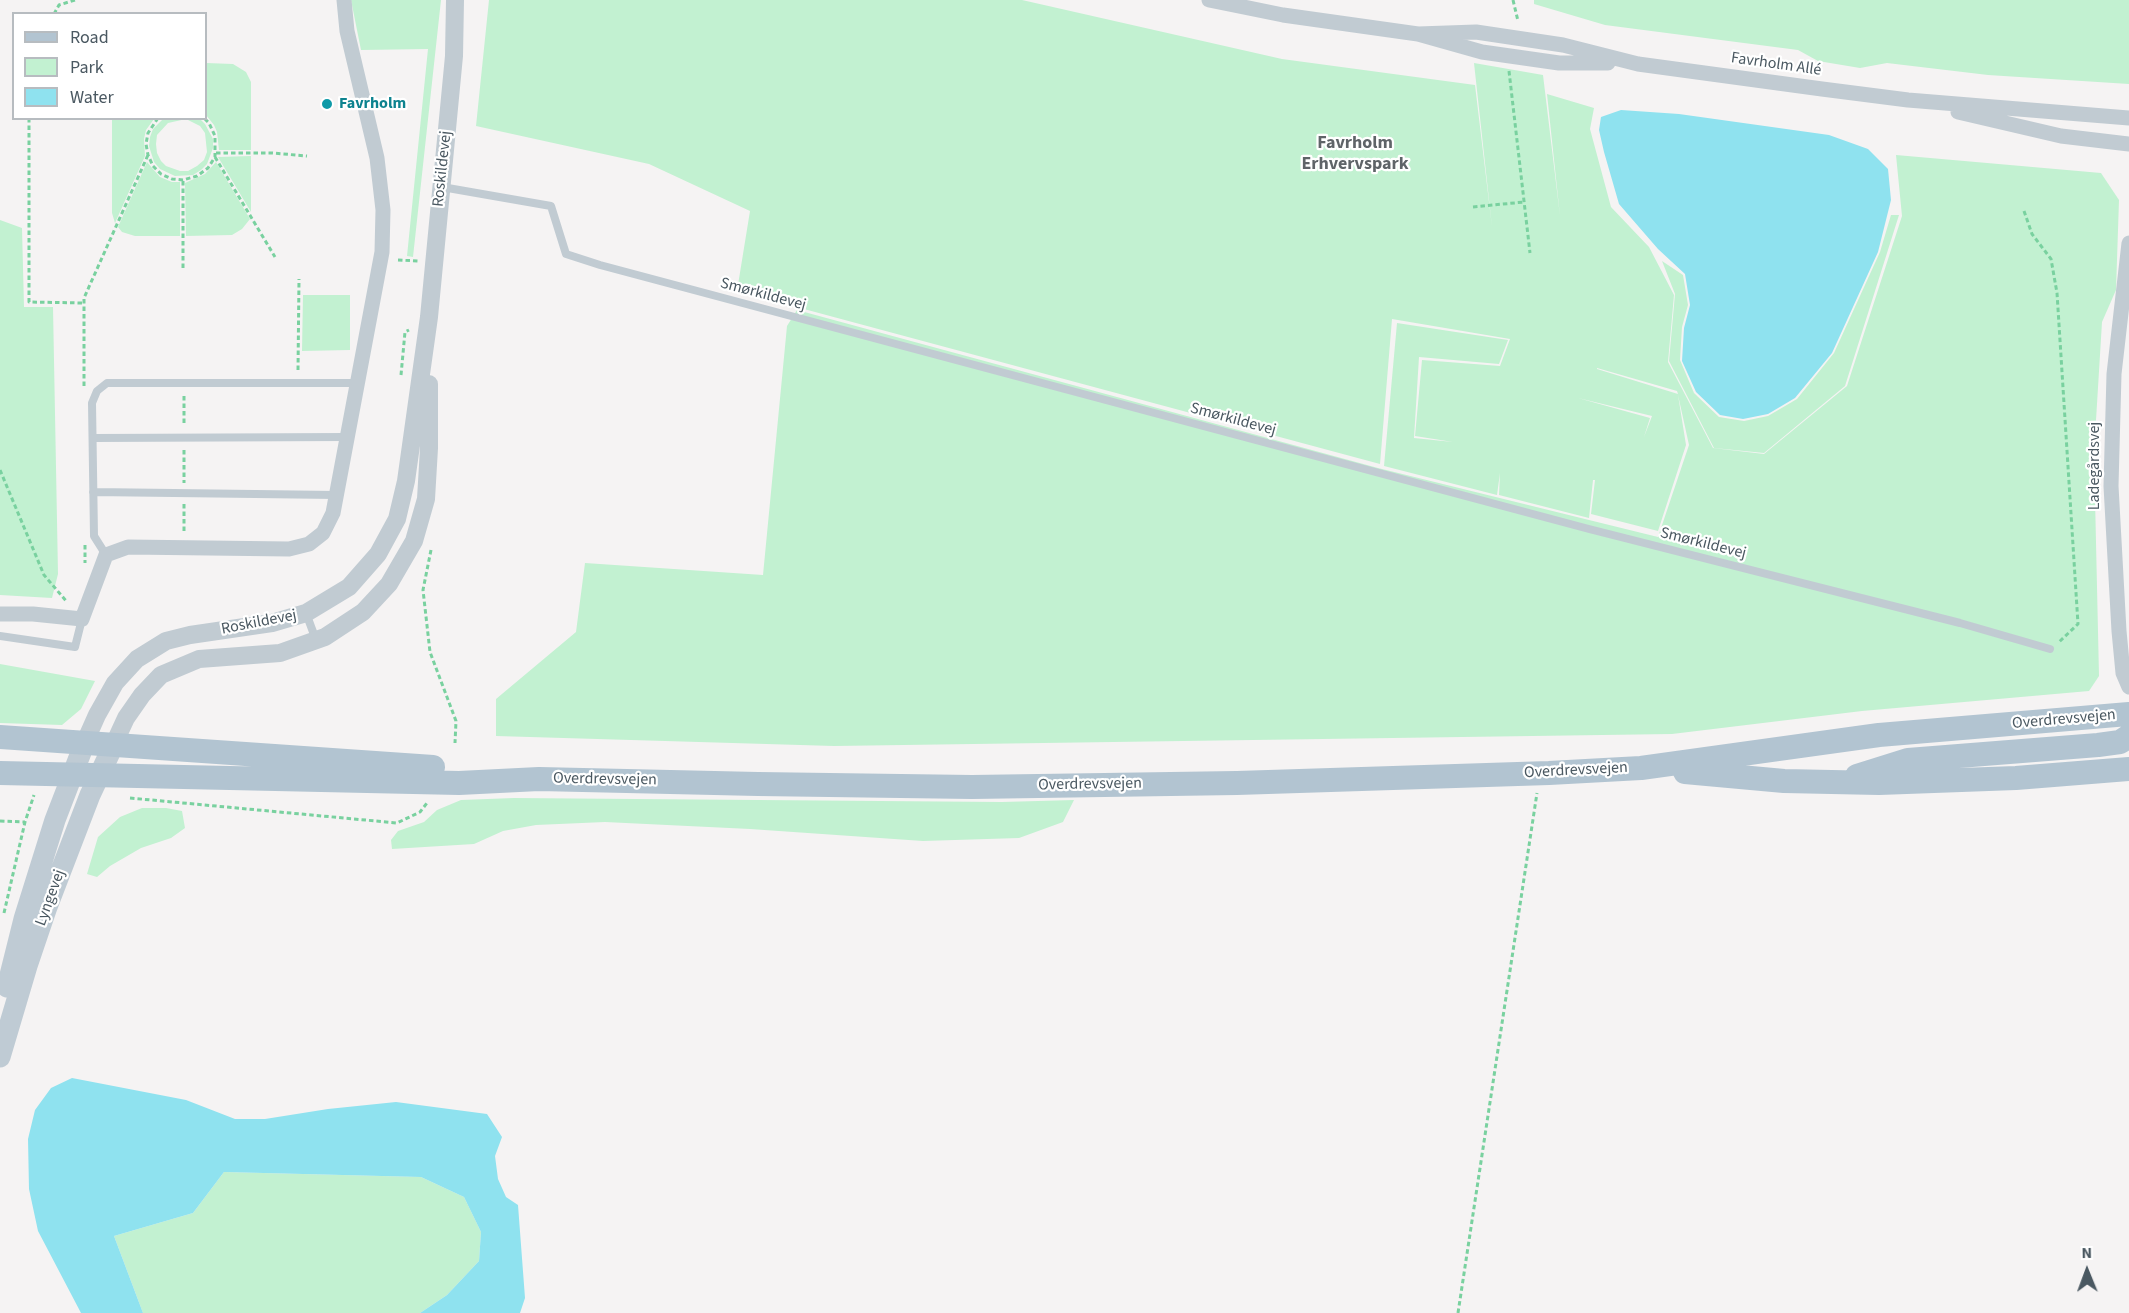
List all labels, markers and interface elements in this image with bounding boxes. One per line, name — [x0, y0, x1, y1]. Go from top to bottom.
legend — [12, 12, 207, 120]
text: Road — [70, 25, 109, 50]
street label: Favrholm Allé — [1730, 49, 1822, 81]
text: Park — [70, 55, 104, 80]
text: Water — [70, 85, 114, 110]
place label: Favrholm — [339, 94, 406, 114]
marker: Favrholm — [320, 97, 334, 111]
street label: Roskildevej — [429, 130, 457, 208]
district label: Favrholm Erhvervspark — [1301, 133, 1409, 176]
street label: Smørkildevej — [718, 274, 808, 316]
street label: Smørkildevej — [1188, 399, 1278, 441]
street label: Ladegårdsvej — [2085, 422, 2105, 510]
street label: Smørkildevej — [1658, 524, 1748, 564]
street label: Roskildevej — [220, 606, 298, 640]
street label: Overdrevsvejen — [2011, 706, 2117, 734]
street label: Overdrevsvejen — [1524, 759, 1628, 783]
street label: Overdrevsvejen — [553, 769, 657, 791]
street label: Overdrevsvejen — [1038, 774, 1142, 796]
street label: Lyngevej — [32, 867, 70, 929]
north arrow — [2057, 1241, 2117, 1301]
text: N — [2081, 1242, 2092, 1264]

